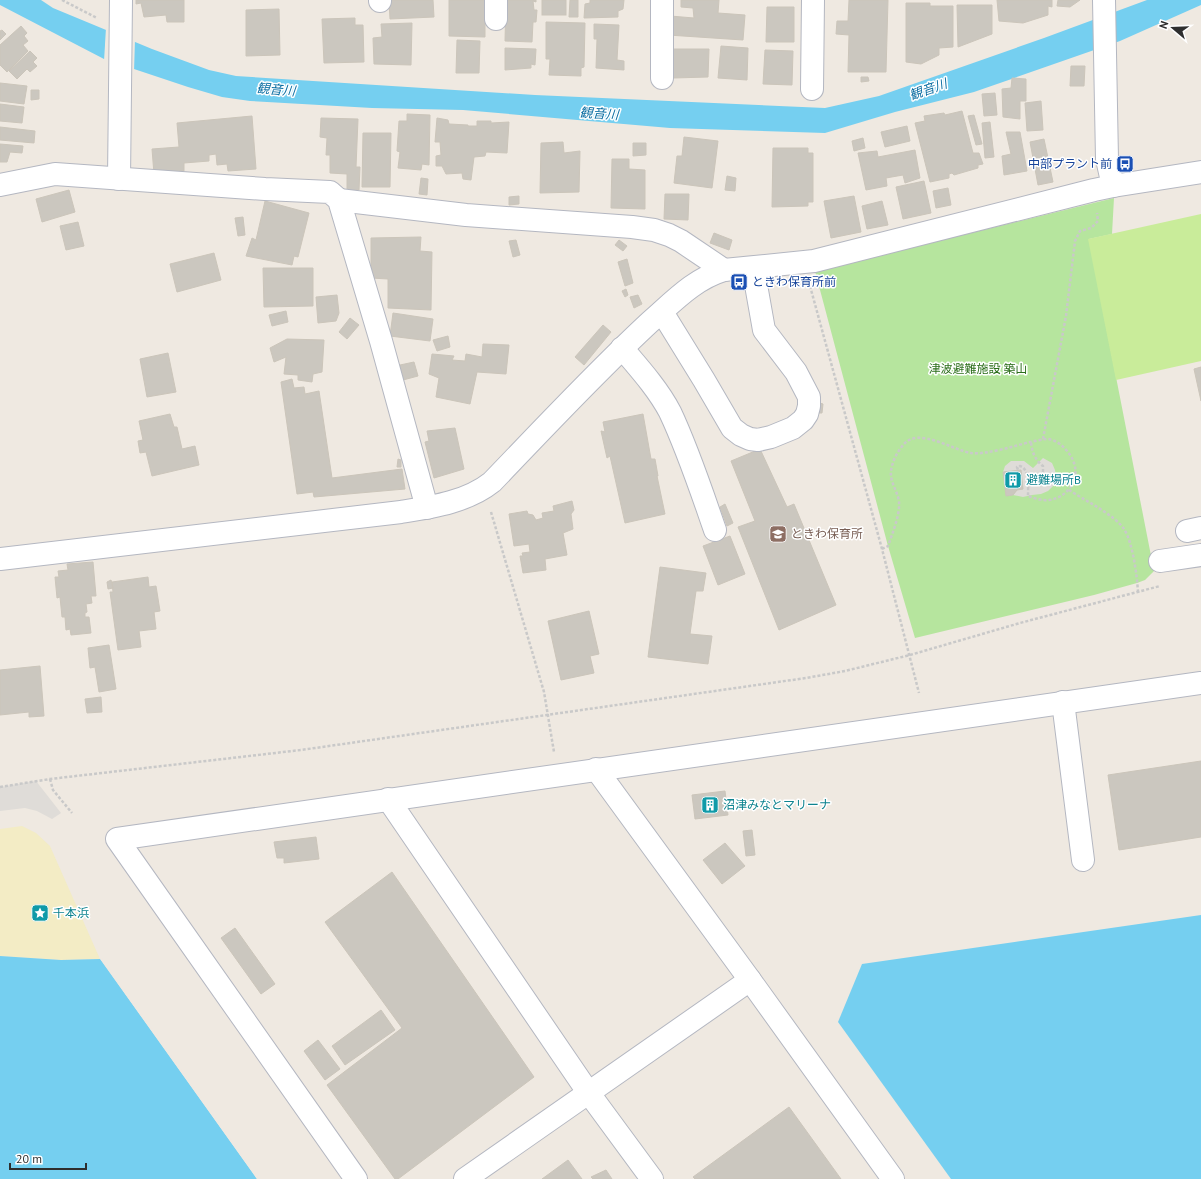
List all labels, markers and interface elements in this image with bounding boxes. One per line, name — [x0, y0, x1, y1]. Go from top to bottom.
north arrow — [1153, 8, 1193, 48]
text: N — [1156, 19, 1171, 30]
water label: 観音川 — [907, 74, 951, 104]
water label: 観音川 — [256, 79, 298, 100]
water label: 観音川 — [579, 104, 621, 123]
bus stop icon: 中部プラント前 — [1115, 154, 1135, 174]
place label: 中部プラント前 — [1028, 156, 1112, 171]
bus stop icon: ときわ保育所前 — [729, 272, 749, 292]
place label: ときわ保育所前 — [752, 274, 836, 289]
park label: 津波避難施設 築山 — [928, 361, 1028, 376]
building icon: 避難場所B — [1003, 470, 1023, 490]
place label: 避難場所B — [1026, 472, 1081, 487]
school or university icon: ときわ保育所 — [768, 524, 788, 544]
place label: ときわ保育所 — [791, 526, 863, 541]
building icon: 沼津みなとマリーナ — [700, 795, 720, 815]
place label: 沼津みなとマリーナ — [723, 797, 831, 812]
place icon: 千本浜 — [30, 903, 50, 923]
place label: 千本浜 — [53, 905, 89, 920]
scale bar — [10, 1145, 86, 1171]
text: 20 m — [16, 1151, 42, 1166]

